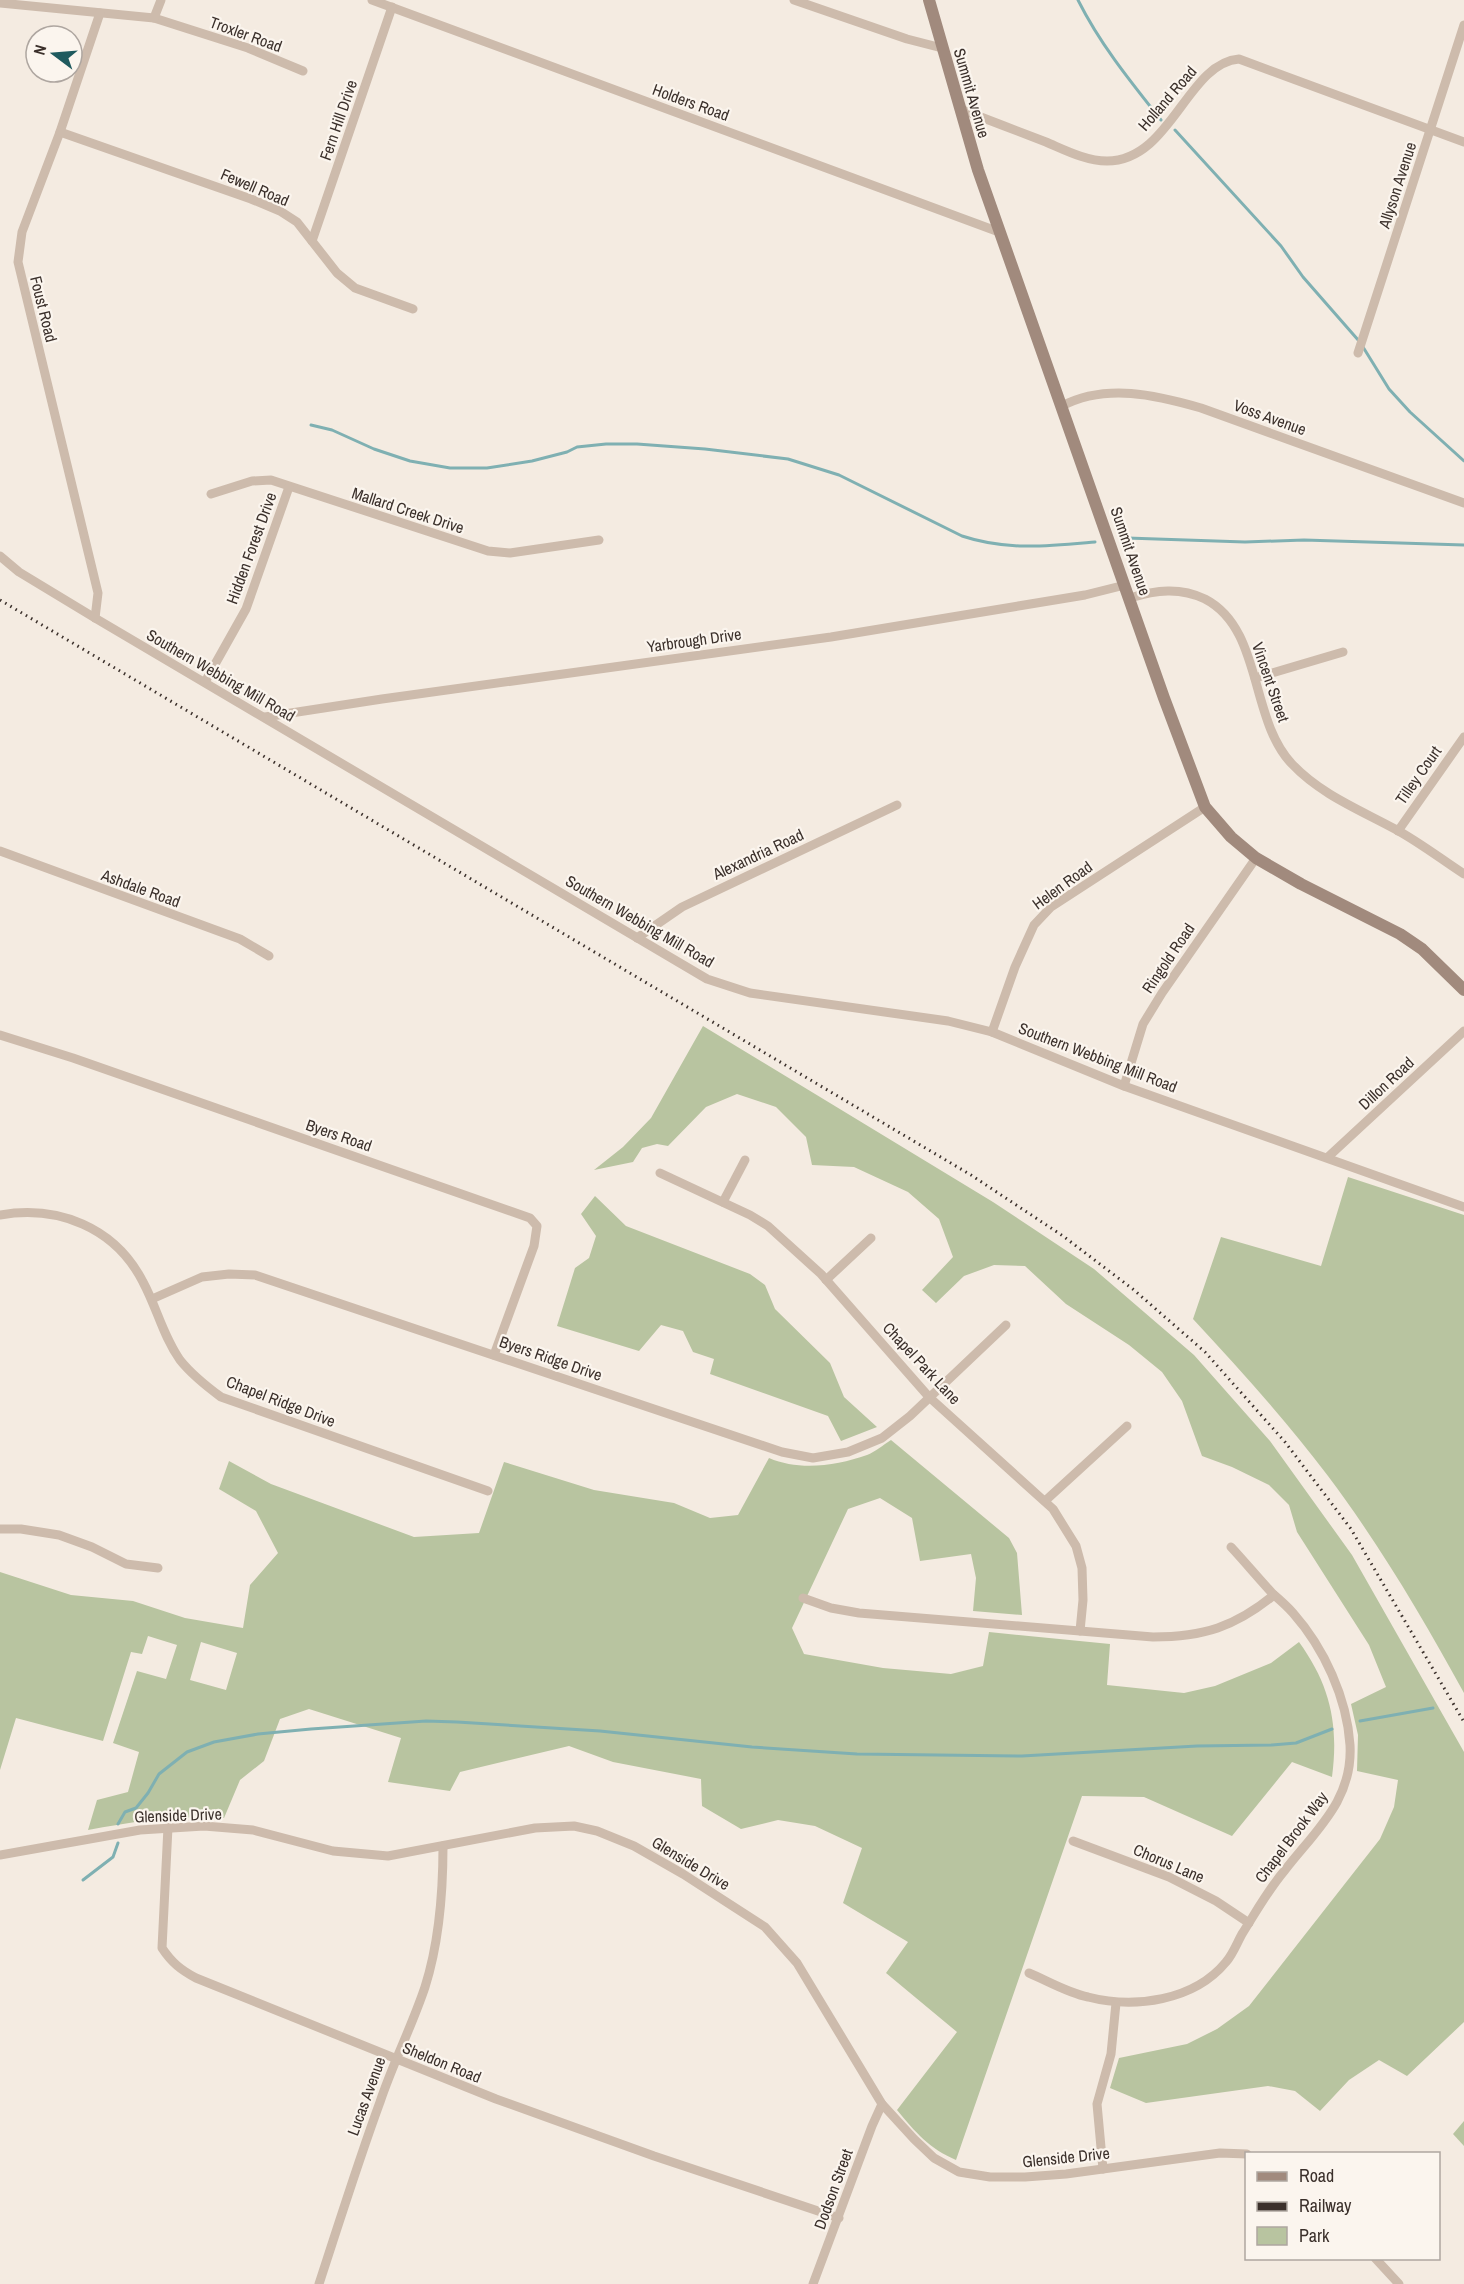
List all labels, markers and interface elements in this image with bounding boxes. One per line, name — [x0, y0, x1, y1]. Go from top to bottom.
street label: Troxler Road — [207, 11, 285, 57]
north arrow — [24, 24, 84, 84]
text: N — [28, 42, 51, 57]
street label: Summit Avenue — [949, 46, 995, 140]
street label: Holland Road — [1133, 61, 1201, 135]
street label: Fern Hill Drive — [314, 77, 362, 163]
street label: Holders Road — [650, 78, 732, 126]
street label: Allyson Avenue — [1372, 139, 1421, 232]
street label: Fewell Road — [217, 163, 293, 211]
street label: Foust Road — [25, 274, 63, 344]
street label: Voss Avenue — [1231, 394, 1309, 440]
street label: Mallard Creek Drive — [349, 482, 467, 538]
street label: Hidden Forest Drive — [221, 489, 281, 607]
street label: Summit Avenue — [1106, 504, 1156, 598]
street label: Yarbrough Drive — [645, 622, 743, 658]
street label: Southern Webbing Mill Road — [143, 623, 299, 727]
street label: Vincent Street — [1247, 639, 1295, 725]
street label: Tilley Court — [1390, 741, 1446, 809]
street label: Alexandria Road — [708, 823, 807, 885]
street label: Helen Road — [1028, 856, 1096, 914]
street label: Ashdale Road — [98, 863, 183, 912]
street label: Southern Webbing Mill Road — [562, 869, 718, 973]
street label: Ringold Road — [1136, 919, 1200, 997]
street label: Southern Webbing Mill Road — [1016, 1017, 1180, 1097]
street label: Dillon Road — [1353, 1052, 1419, 1114]
street label: Byers Road — [303, 1113, 375, 1157]
street label: Chapel Park Lane — [878, 1317, 966, 1409]
street label: Byers Ridge Drive — [497, 1330, 605, 1386]
street label: Chapel Ridge Drive — [223, 1370, 339, 1432]
street label: Chapel Brook Way — [1249, 1787, 1333, 1887]
street label: Glenside Drive — [134, 1802, 222, 1828]
street label: Glenside Drive — [648, 1831, 734, 1895]
street label: Chorus Lane — [1130, 1838, 1208, 1888]
street label: Sheldon Road — [399, 2036, 485, 2088]
street label: Lucas Avenue — [342, 2054, 390, 2138]
street label: Glenside Drive — [1021, 2141, 1111, 2173]
street label: Dodson Street — [808, 2146, 858, 2232]
legend — [1245, 2152, 1440, 2260]
text: Road — [1299, 2163, 1334, 2188]
text: Railway — [1299, 2193, 1352, 2218]
text: Park — [1299, 2223, 1330, 2248]

